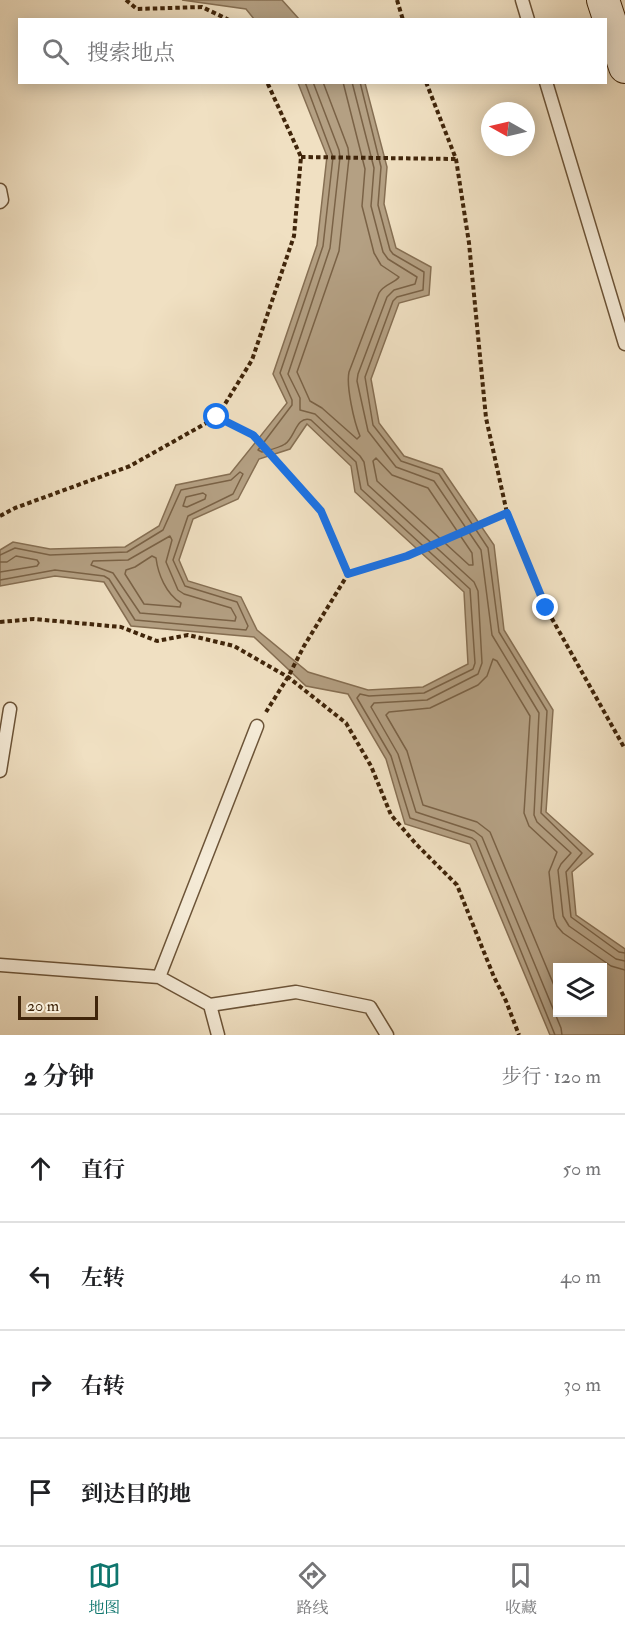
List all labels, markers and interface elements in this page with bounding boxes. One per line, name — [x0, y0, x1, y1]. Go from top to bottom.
search box — [18, 18, 607, 84]
icon: search — [39, 35, 72, 68]
text: 搜索地点 — [87, 39, 175, 67]
north arrow — [481, 102, 535, 156]
route start — [203, 403, 229, 429]
route end — [532, 594, 558, 620]
map controls — [553, 963, 607, 1017]
button: layers — [553, 963, 607, 1017]
scale bar — [18, 993, 98, 1020]
text: 20 m — [27, 996, 59, 1016]
text: 2 分钟 — [24, 1061, 95, 1093]
text: 步行 · 120 m — [501, 1064, 601, 1089]
icon: ahead — [24, 1152, 57, 1185]
text: 直行 — [81, 1156, 125, 1184]
text: 50 m — [562, 1156, 601, 1181]
icon: left — [24, 1260, 57, 1293]
text: 左转 — [81, 1264, 125, 1292]
text: 40 m — [560, 1264, 601, 1289]
icon: right — [24, 1368, 57, 1401]
text: 右转 — [81, 1372, 125, 1400]
text: 30 m — [563, 1372, 601, 1397]
icon: arrive — [24, 1476, 57, 1509]
text: 到达目的地 — [81, 1480, 191, 1508]
tab: 地图 — [88, 1559, 121, 1618]
tab: 路线 — [296, 1559, 329, 1618]
tab: 收藏 — [504, 1559, 537, 1618]

